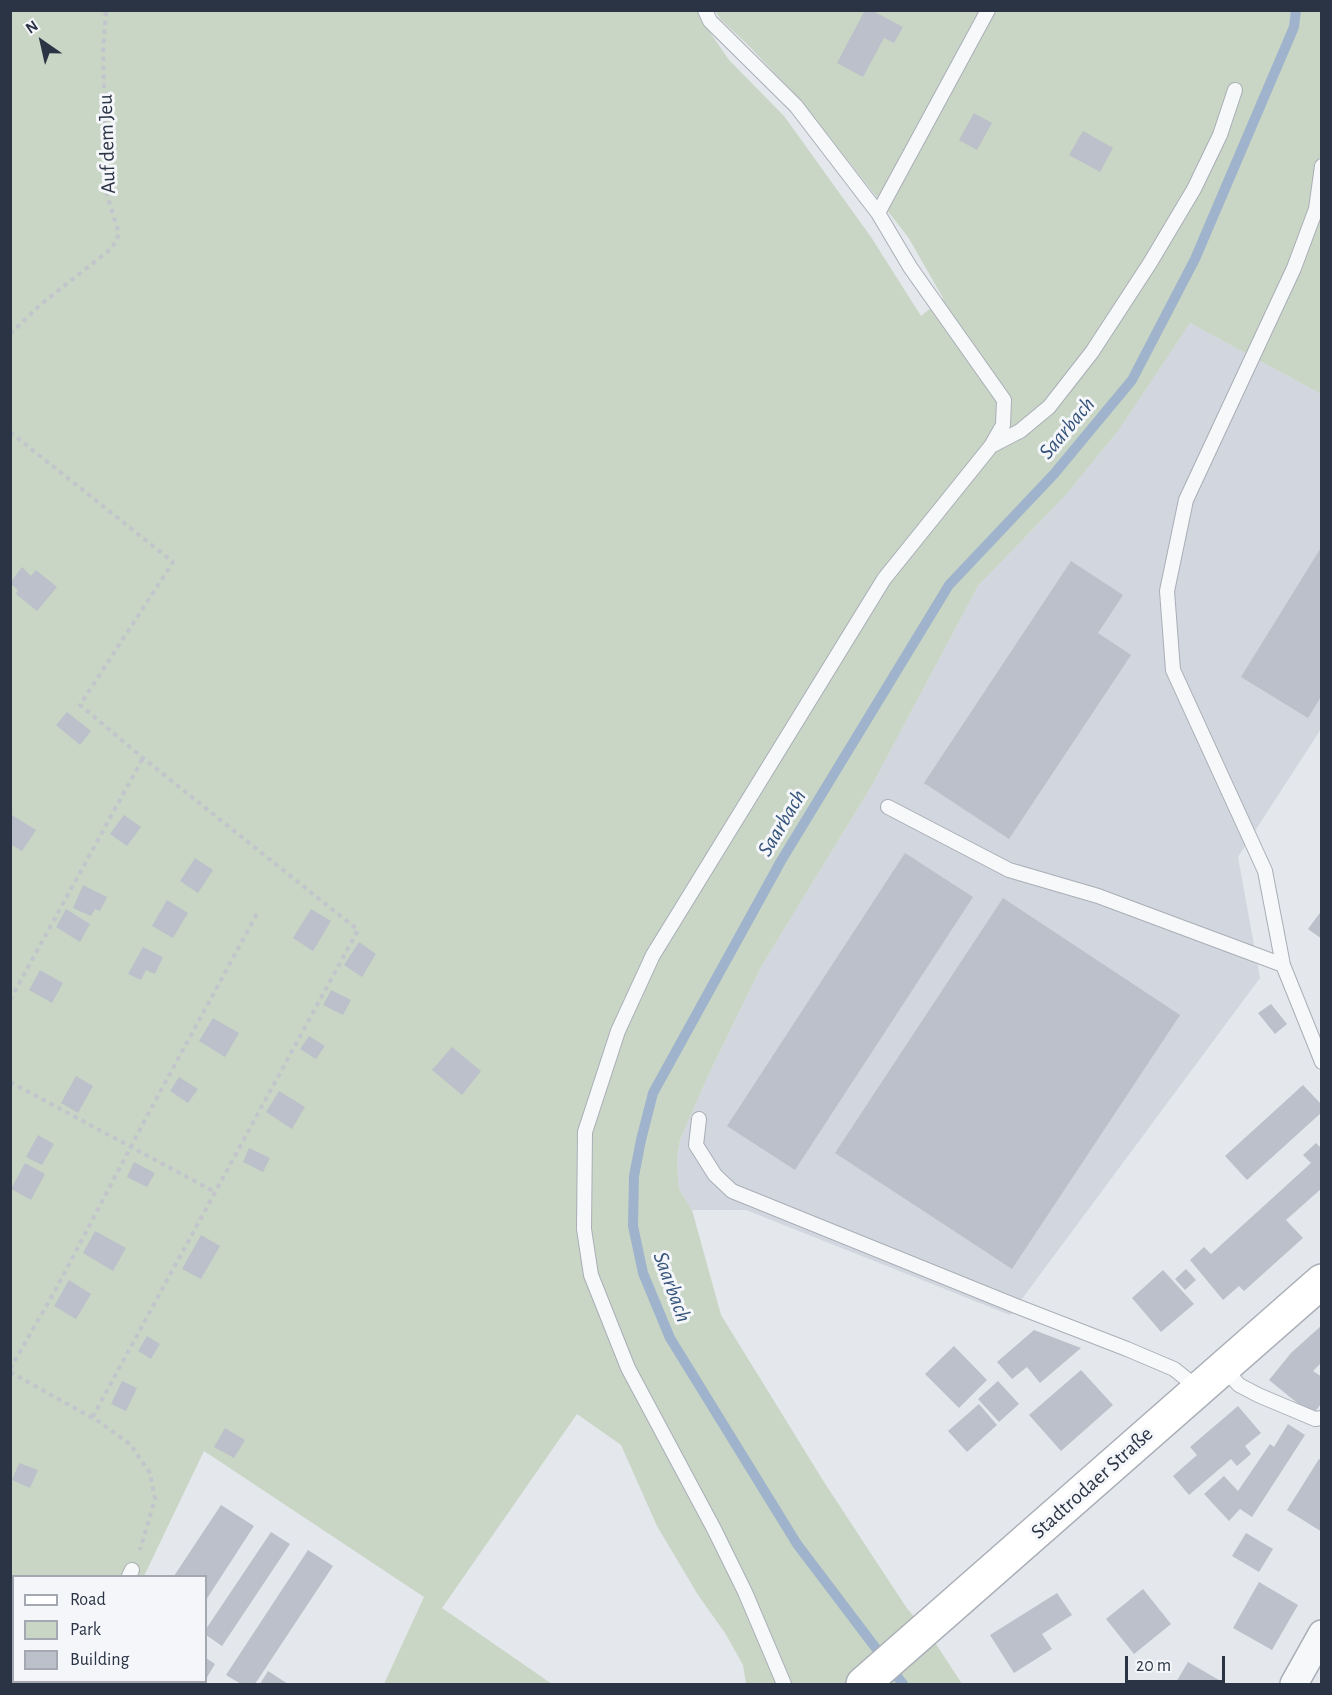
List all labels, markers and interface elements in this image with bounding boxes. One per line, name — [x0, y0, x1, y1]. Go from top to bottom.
north arrow — [12, 12, 72, 72]
text: N — [23, 17, 41, 37]
street label: Auf dem Jeu — [93, 94, 121, 194]
water label: Saarbach — [1033, 392, 1101, 464]
water label: Saarbach — [752, 785, 812, 861]
water label: Saarbach — [647, 1248, 697, 1326]
street label: Stadtrodaer Straße — [1026, 1422, 1158, 1544]
legend — [12, 1575, 207, 1683]
text: Road — [70, 1591, 106, 1609]
text: Park — [70, 1621, 101, 1639]
scale bar — [1128, 1644, 1228, 1682]
text: Building — [70, 1651, 129, 1669]
text: 20 m — [1136, 1657, 1171, 1675]

